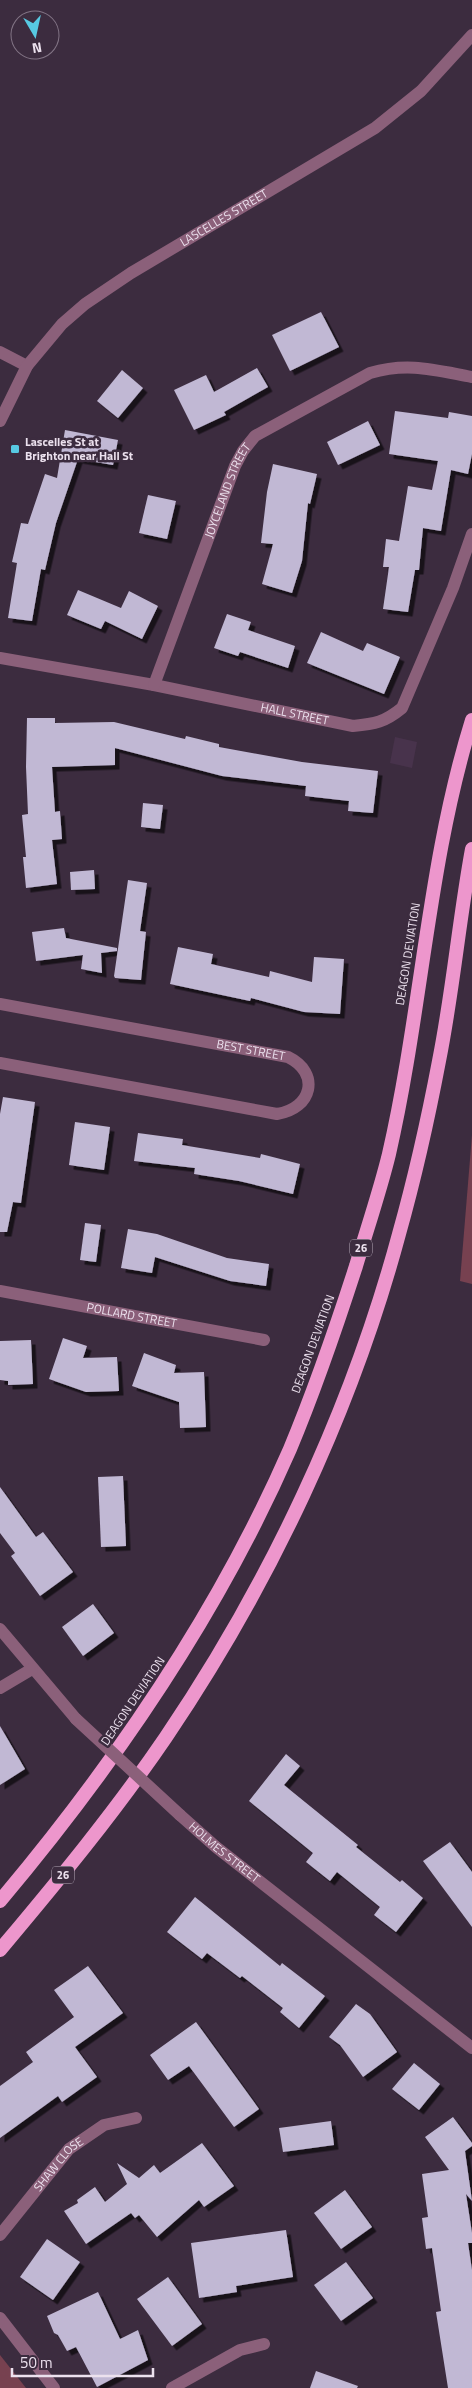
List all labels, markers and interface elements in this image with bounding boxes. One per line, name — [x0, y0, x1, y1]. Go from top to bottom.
north arrow — [10, 10, 60, 60]
text: N — [31, 37, 44, 59]
street label: LASCELLES STREET — [176, 183, 272, 251]
place label: Lascelles St at Brighton near Hall St — [25, 432, 134, 465]
street label: JOYCELAND STREET — [199, 438, 256, 541]
marker: Lascelles St at Brighton near Hall St — [9, 443, 21, 455]
street label: HALL STREET — [259, 697, 331, 730]
street label: DEAGON DEVIATION — [390, 901, 425, 1007]
street label: BEST STREET — [215, 1034, 287, 1065]
road number: 26 — [350, 1240, 372, 1256]
street label: DEAGON DEVIATION — [286, 1292, 339, 1396]
street label: POLLARD STREET — [85, 1297, 179, 1333]
street label: DEAGON DEVIATION — [96, 1652, 169, 1749]
street label: HOLMES STREET — [185, 1817, 265, 1888]
road number: 26 — [52, 1866, 74, 1884]
street label: SHAW CLOSE — [29, 2132, 87, 2195]
scale bar — [12, 2346, 154, 2378]
text: 50 m — [20, 2351, 53, 2374]

